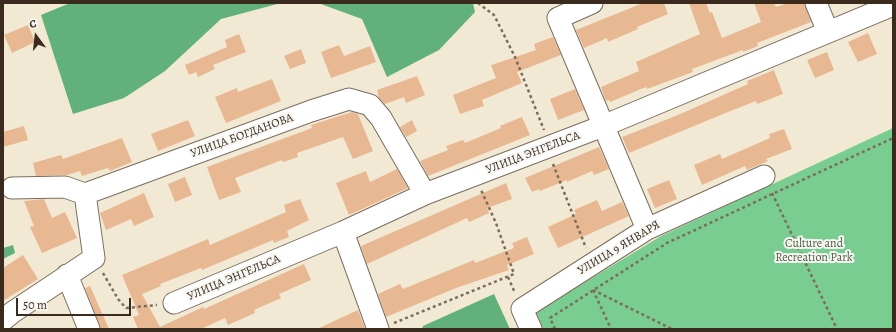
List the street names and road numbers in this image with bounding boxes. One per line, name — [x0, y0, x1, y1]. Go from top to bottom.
street label: УЛИЦА БОГДАНОВА — [189, 111, 295, 161]
street label: УЛИЦА ЭНГЕЛЬСА — [484, 128, 582, 178]
street label: УЛИЦА 9 ЯНВАРЯ — [575, 218, 663, 278]
street label: УЛИЦА ЭНГЕЛЬСА — [185, 252, 283, 304]

